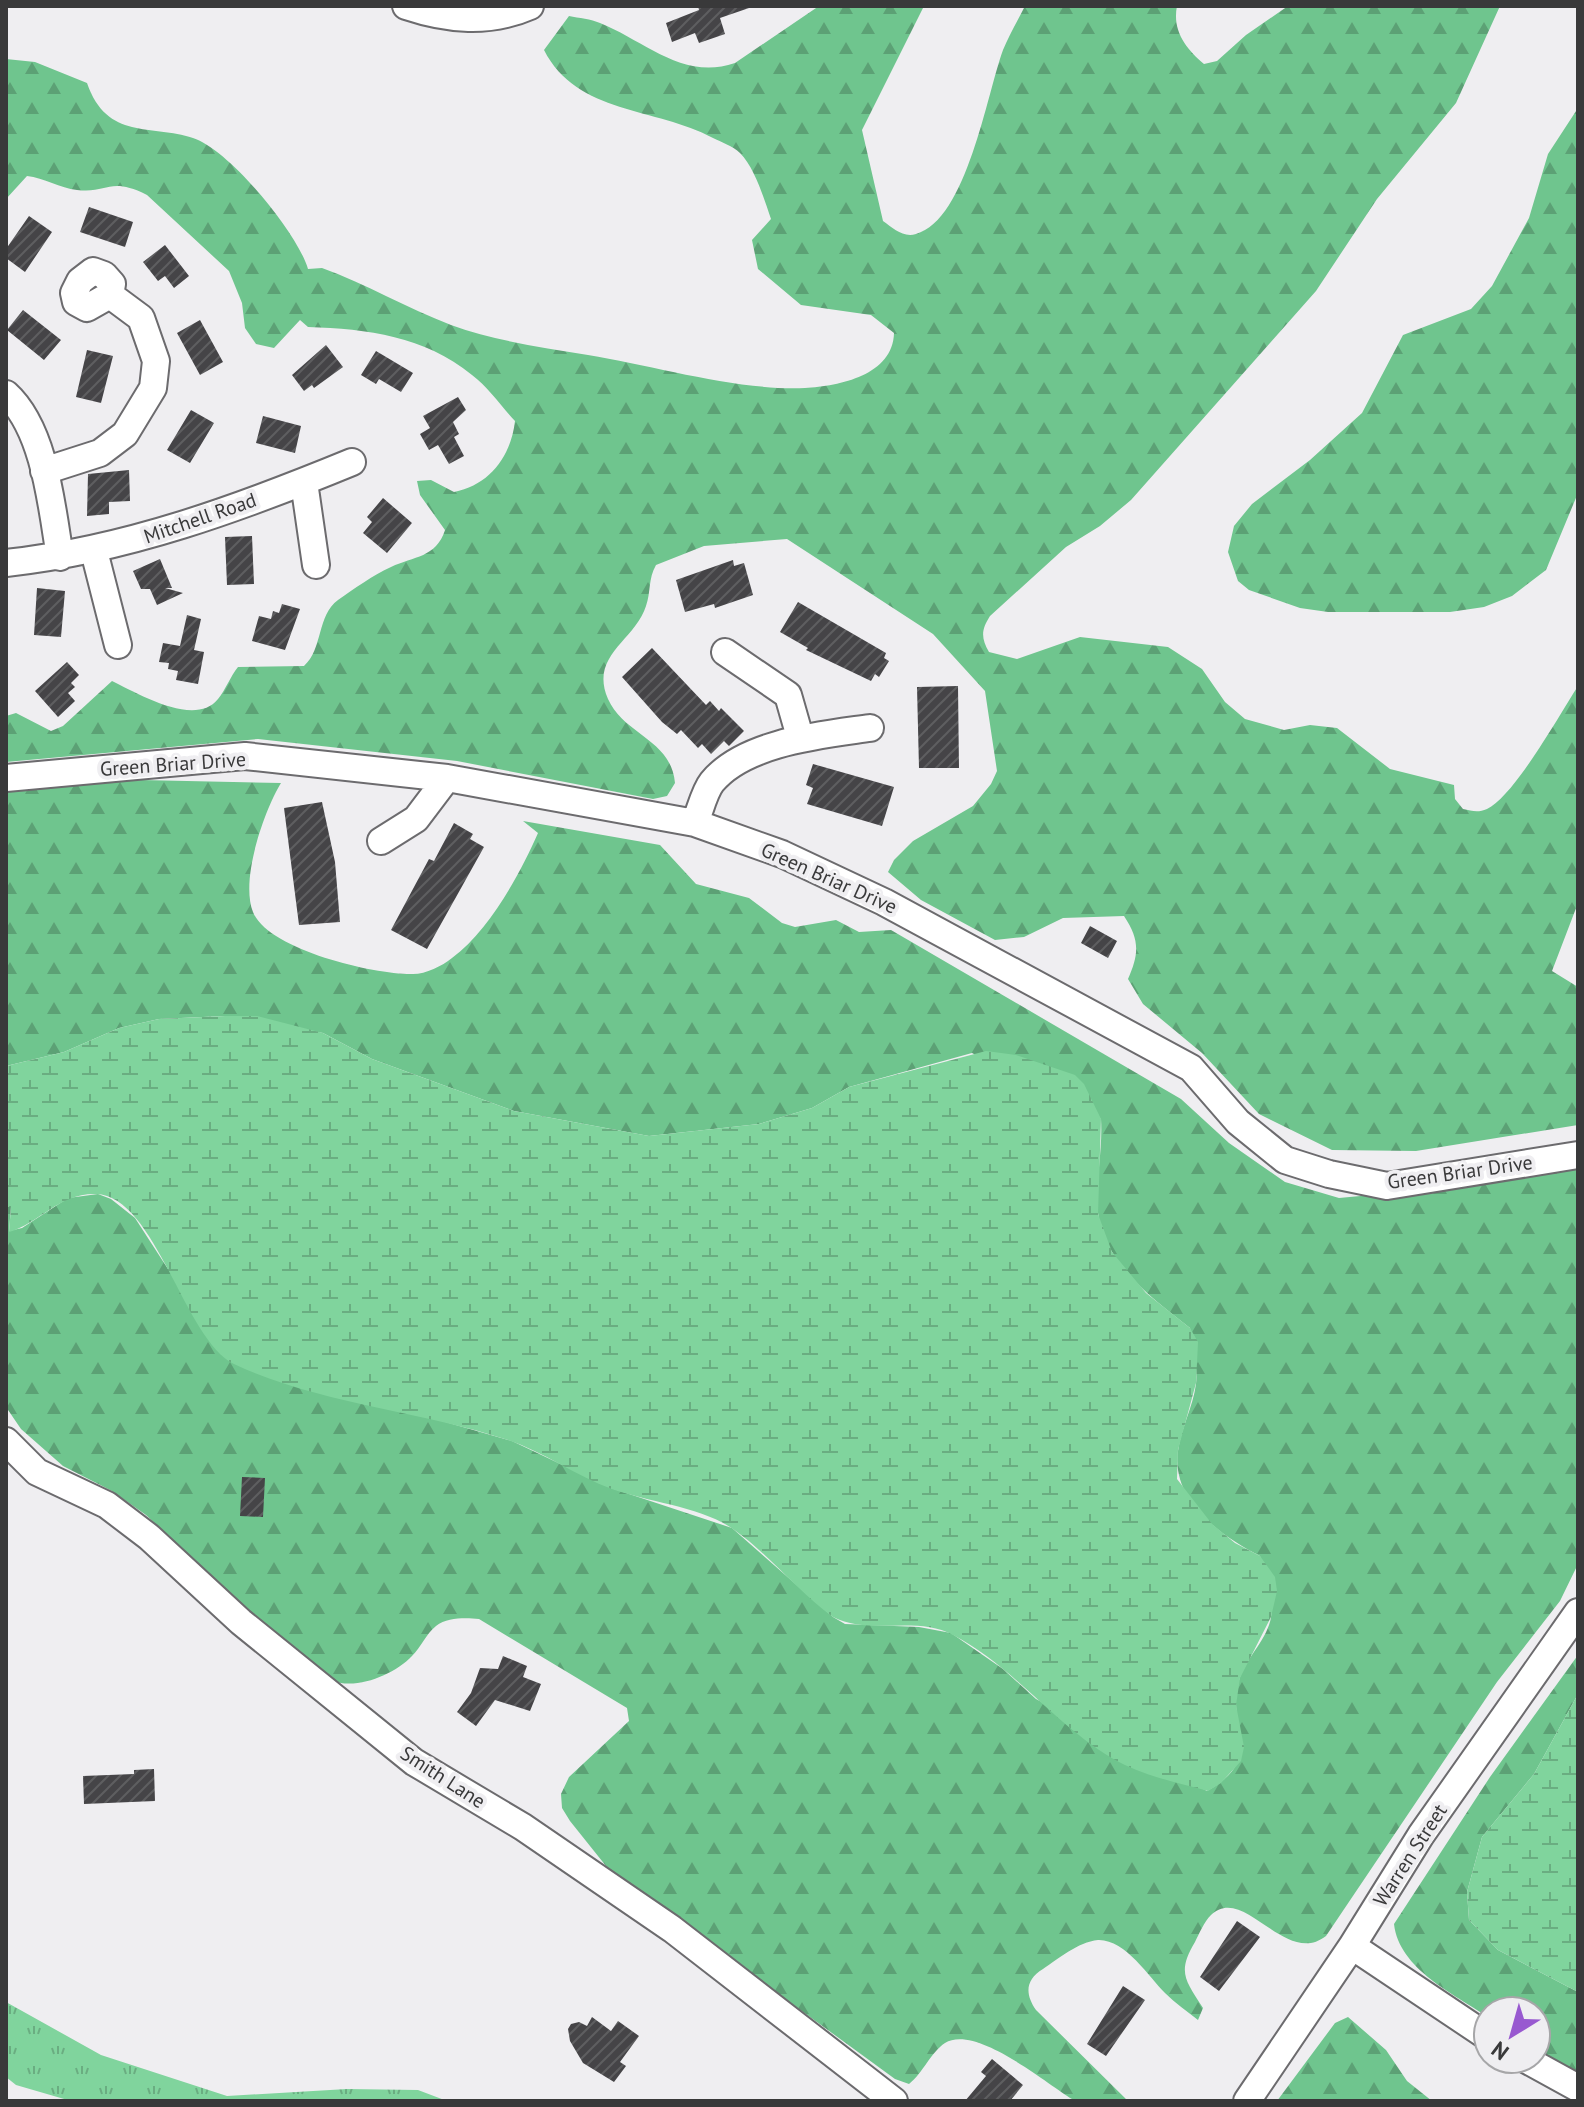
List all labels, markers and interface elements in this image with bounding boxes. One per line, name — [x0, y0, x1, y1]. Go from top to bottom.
street label: Mitchell Road — [140, 487, 260, 549]
street label: Green Briar Drive — [99, 746, 247, 782]
street label: Green Briar Drive — [757, 836, 901, 920]
street label: Green Briar Drive — [1386, 1149, 1534, 1195]
street label: Smith Lane — [396, 1740, 490, 1814]
street label: Warren Street — [1367, 1799, 1453, 1911]
north arrow — [1472, 1995, 1552, 2075]
text: N — [1486, 2035, 1514, 2067]

